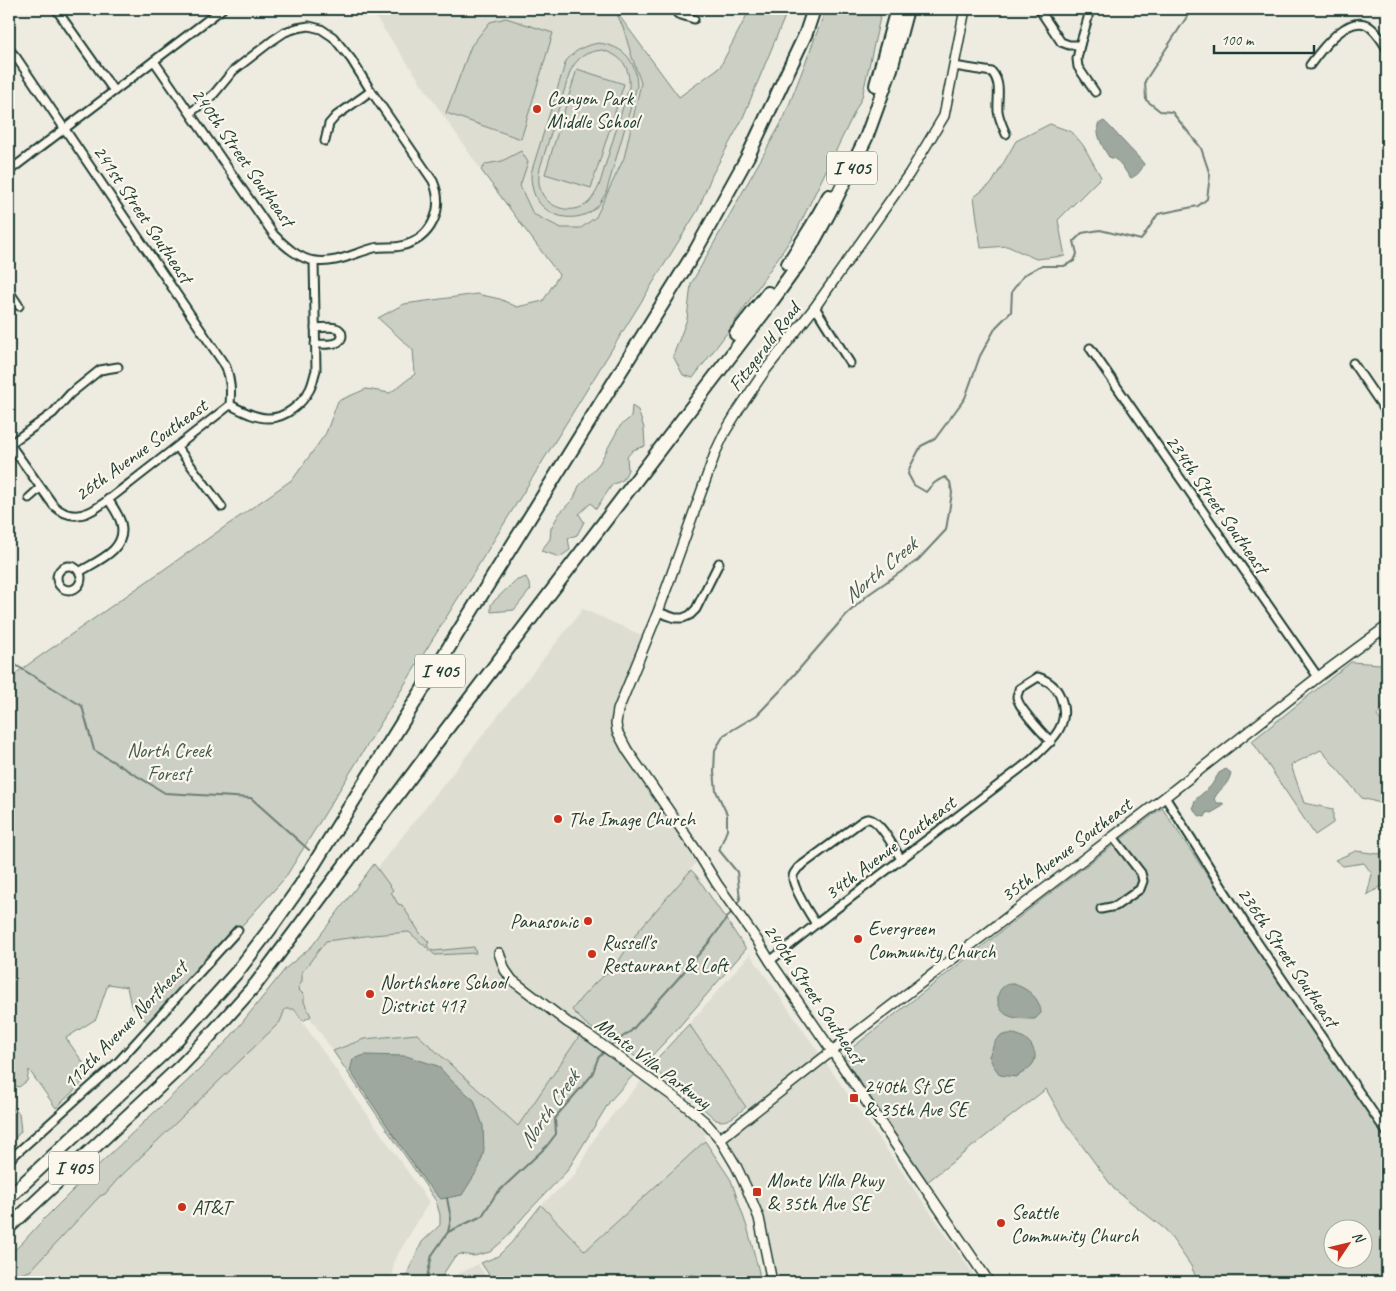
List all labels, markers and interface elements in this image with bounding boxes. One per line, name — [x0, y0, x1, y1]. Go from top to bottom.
scale bar — [1214, 22, 1314, 54]
text: 100 m — [1221, 31, 1255, 50]
street label: 240th Street Southeast — [186, 83, 302, 234]
place label: Canyon Park Middle School — [547, 86, 642, 134]
marker: Canyon Park Middle School — [531, 103, 543, 115]
street label: 241st Street Southeast — [87, 140, 200, 291]
road number: I 405 — [827, 152, 877, 184]
street label: Fitzgerald Road — [723, 295, 807, 396]
street label: 26th Avenue Southeast — [70, 392, 214, 506]
street label: 234th Street Southeast — [1160, 430, 1276, 581]
water label: North Creek — [838, 530, 925, 608]
road number: I 405 — [415, 654, 465, 688]
park label: North Creek Forest — [127, 738, 213, 786]
street label: 34th Avenue Southeast — [819, 789, 962, 905]
street label: 35th Avenue Southeast — [995, 791, 1138, 907]
place label: The Image Church — [568, 807, 697, 832]
marker: The Image Church — [552, 813, 564, 825]
street label: 236th Street Southeast — [1232, 882, 1346, 1035]
place label: Panasonic — [510, 909, 579, 934]
marker: Panasonic — [582, 915, 594, 927]
place label: Evergreen Community Church — [868, 916, 996, 964]
street label: 240th Street Southeast — [758, 919, 872, 1072]
place label: Russell's Restaurant & Loft — [602, 930, 730, 978]
marker: Evergreen Community Church — [852, 933, 864, 945]
marker: Russell's Restaurant & Loft — [586, 948, 598, 960]
street label: 112th Avenue Northeast — [57, 953, 195, 1094]
place label: Northshore School District 417 — [380, 970, 510, 1018]
marker: Northshore School District 417 — [364, 988, 376, 1000]
street label: Monte Villa Parkway — [590, 1011, 717, 1115]
water label: North Creek — [513, 1063, 587, 1153]
place label: 240th St SE & 35th Ave SE — [864, 1074, 970, 1122]
marker: 240th St SE & 35th Ave SE — [848, 1092, 860, 1104]
road number: I 405 — [49, 1152, 99, 1184]
place label: Monte Villa Pkwy & 35th Ave SE — [767, 1168, 885, 1216]
marker: Monte Villa Pkwy & 35th Ave SE — [751, 1186, 763, 1198]
place label: AT&T — [192, 1195, 234, 1220]
place label: Seattle Community Church — [1011, 1200, 1139, 1248]
marker: AT&T — [176, 1201, 188, 1213]
marker: Seattle Community Church — [995, 1217, 1007, 1229]
north arrow — [1324, 1218, 1374, 1268]
text: N — [1349, 1228, 1369, 1247]

